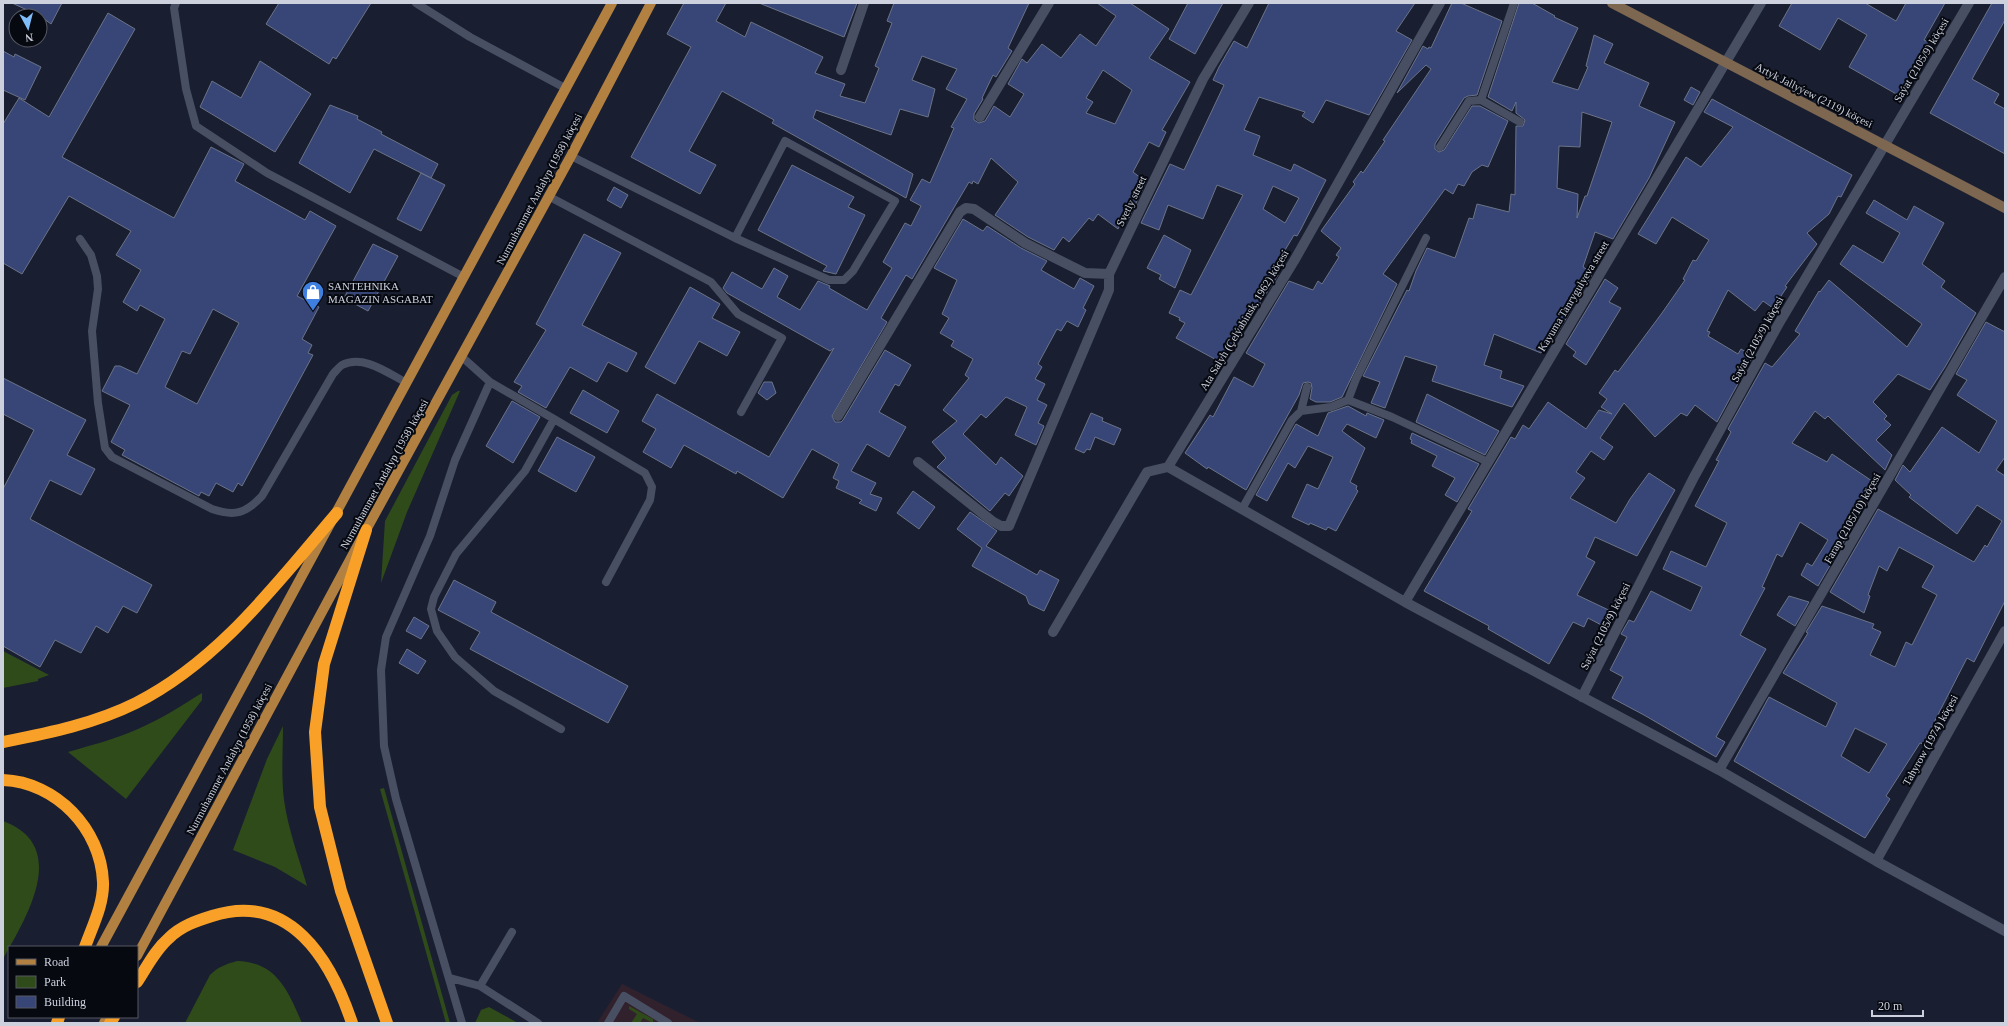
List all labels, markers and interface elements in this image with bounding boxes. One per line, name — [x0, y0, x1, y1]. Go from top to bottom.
north arrow — [8, 8, 48, 48]
street label: Saýat (2105/9) köçesi — [1891, 16, 1952, 105]
text: N — [24, 31, 34, 44]
street label: Artyk Jallyýew (2119) köçesi — [1753, 60, 1875, 131]
street label: Nurmuhammet Andalyp (1958) köçesi — [494, 111, 585, 267]
street label: Svetly street — [1114, 174, 1148, 228]
street label: Kayuma Tanrygulyeva street — [1535, 239, 1611, 353]
street label: Ata Salyh (Çelýabinsk, 1962) köçesi — [1197, 248, 1292, 393]
shop icon: SANTEHNIKA MAGAZIN ASGABAT — [300, 279, 326, 312]
place label: SANTEHNIKA MAGAZIN ASGABAT — [328, 280, 433, 305]
street label: Saýat (2105/9) köçesi — [1728, 294, 1786, 384]
street label: Nurmuhammet Andalyp (1958) köçesi — [338, 397, 431, 552]
street label: Farap (2105/10) köçesi — [1821, 471, 1884, 566]
street label: Saýat (2105/9) köçesi — [1578, 581, 1633, 672]
street label: Nurmuhammet Andalyp (1958) köçesi — [184, 681, 275, 837]
street label: Tahyrow (1974) köçesi — [1900, 693, 1961, 788]
legend — [8, 946, 138, 1018]
text: Road — [44, 955, 69, 969]
text: Park — [44, 975, 66, 989]
scale bar — [1872, 992, 1923, 1018]
text: Building — [44, 995, 86, 1009]
text: 20 m — [1878, 999, 1903, 1013]

